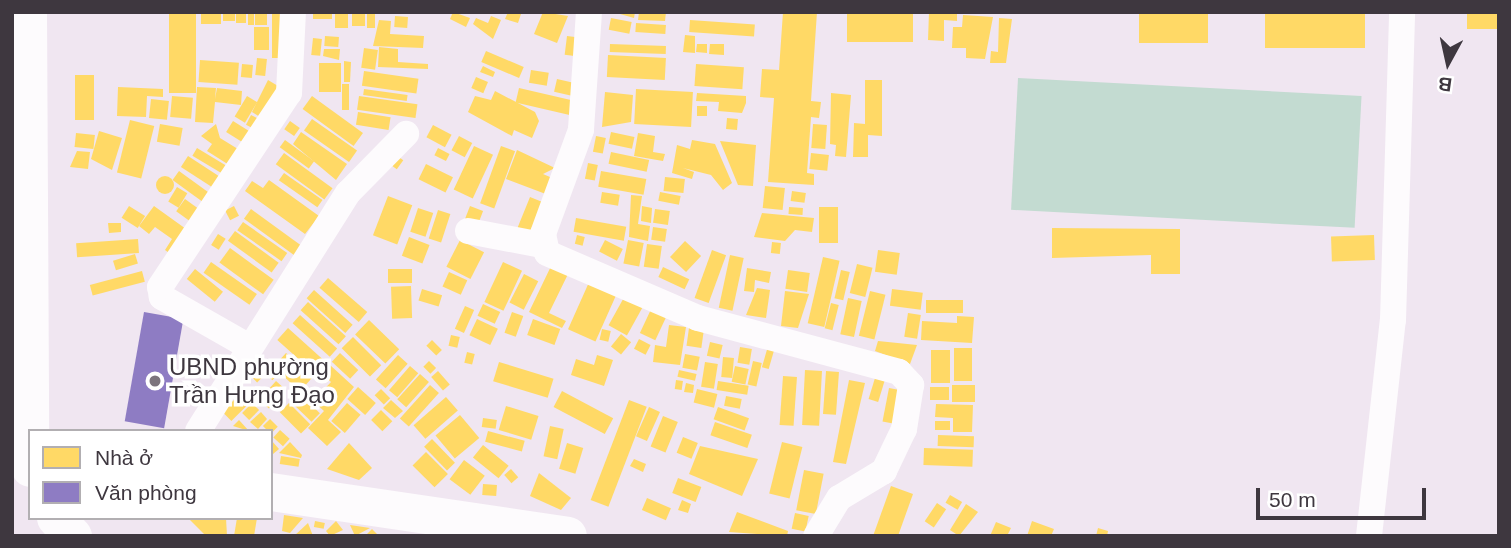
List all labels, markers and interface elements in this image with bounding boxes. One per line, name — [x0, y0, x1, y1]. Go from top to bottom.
north arrow — [1413, 28, 1483, 98]
text: B — [1437, 73, 1453, 96]
place label: UBND phường Trần Hưng Đạo — [169, 353, 335, 409]
marker: UBND phường Trần Hưng Đạo — [147, 373, 163, 389]
legend — [28, 429, 273, 520]
text: Nhà ở — [95, 446, 153, 469]
scale bar — [1259, 475, 1429, 518]
text: Văn phòng — [95, 481, 197, 504]
text: 50 m — [1269, 488, 1316, 511]

